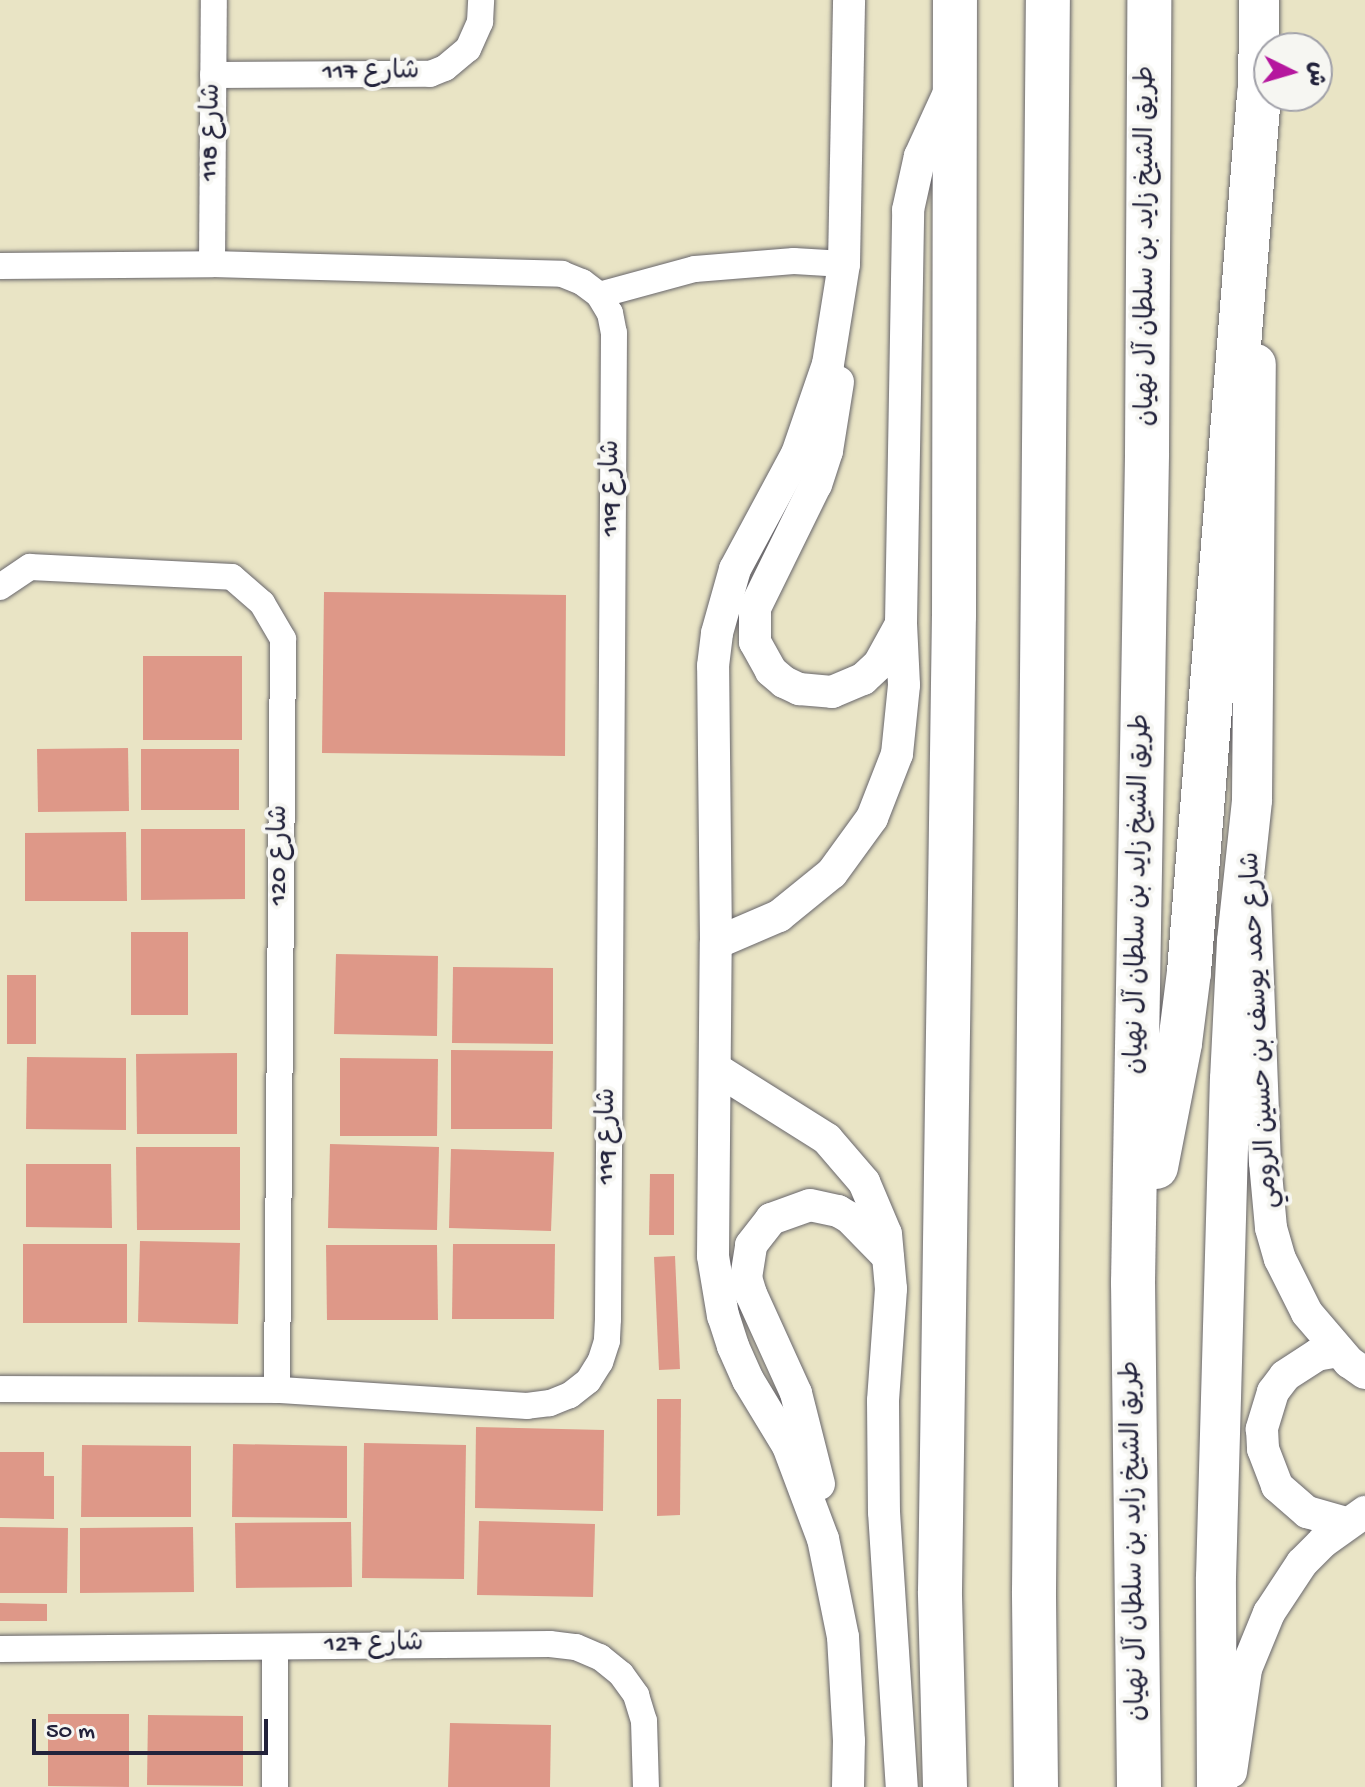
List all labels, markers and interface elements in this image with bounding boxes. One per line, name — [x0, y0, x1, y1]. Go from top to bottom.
north arrow — [1253, 32, 1333, 112]
street label: شارع 117 — [322, 58, 420, 90]
text: ش — [1301, 61, 1329, 87]
street label: طريق الشيخ زايد بن سلطان آل نهيان — [1132, 66, 1164, 426]
street label: شارع 118 — [197, 83, 229, 181]
street label: شارع 119 — [597, 440, 629, 536]
street label: طريق الشيخ زايد بن سلطان آل نهيان — [1121, 713, 1159, 1075]
street label: شارع 120 — [265, 805, 297, 905]
street label: شارع حمد يوسف بن حسين الرومي — [1237, 851, 1287, 1209]
street label: شارع 119 — [593, 1088, 625, 1184]
street label: طريق الشيخ زايد بن سلطان آل نهيان — [1117, 1360, 1155, 1722]
street label: شارع 127 — [324, 1630, 424, 1662]
scale bar — [36, 1703, 272, 1753]
text: 50 m — [46, 1718, 95, 1747]

